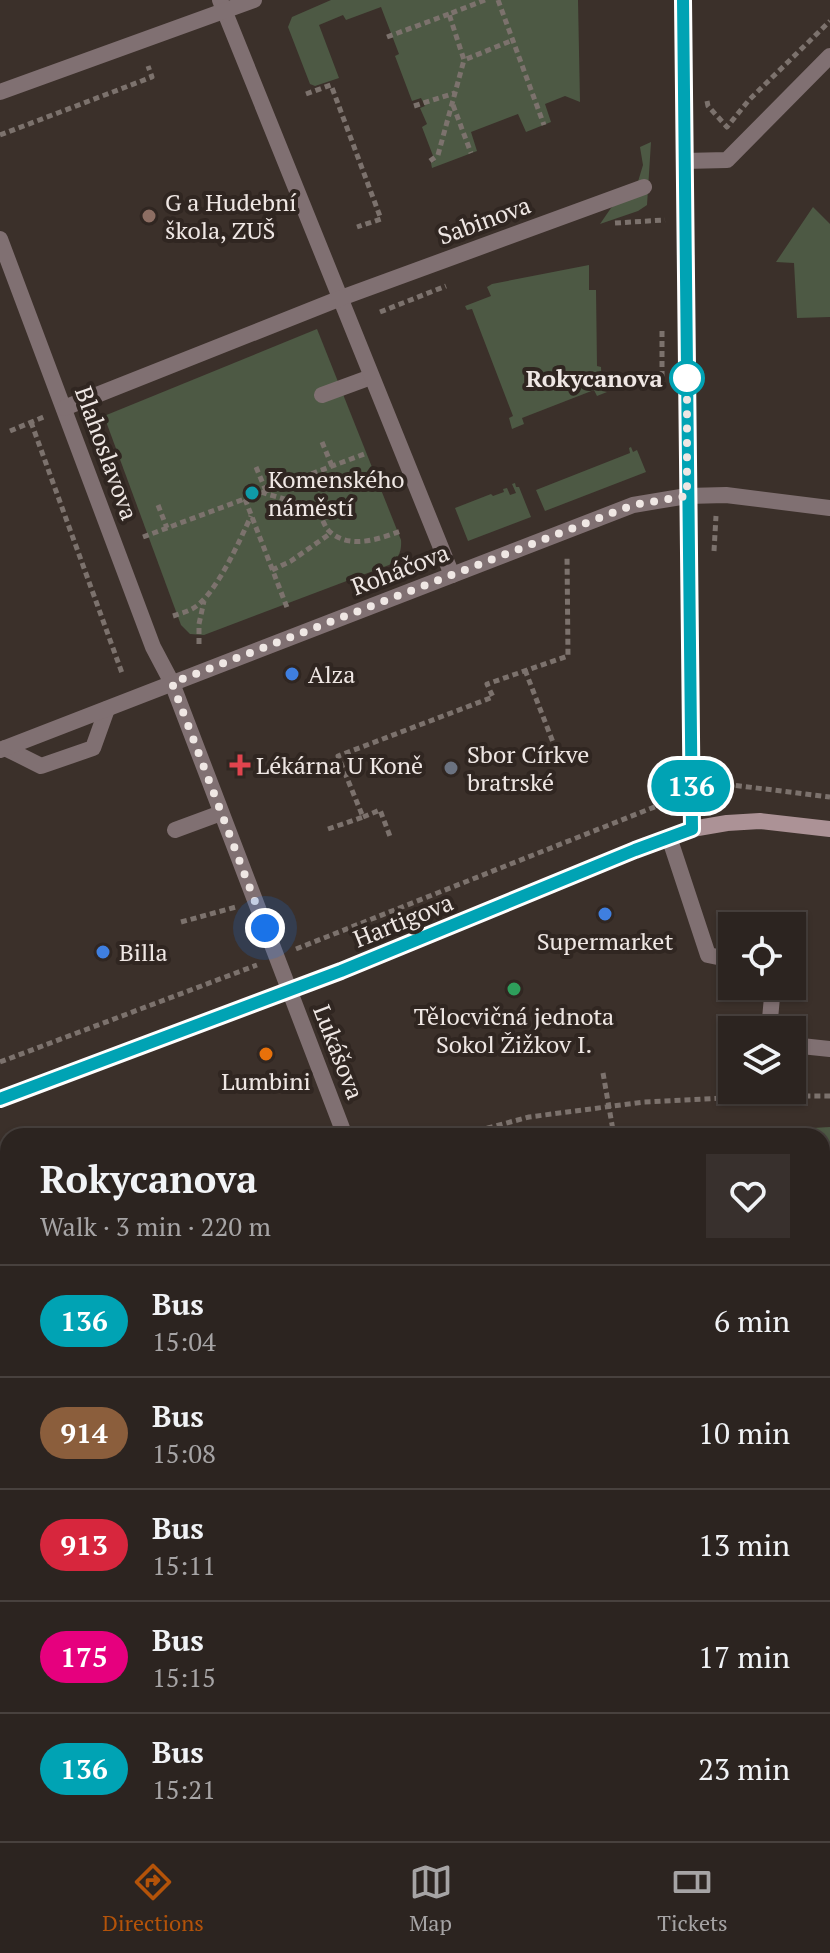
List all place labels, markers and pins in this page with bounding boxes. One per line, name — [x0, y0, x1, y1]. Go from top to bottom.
place label: G a Hudební škola, ZUŠ — [165, 186, 297, 246]
marker: G a Hudební škola, ZUŠ — [140, 207, 158, 225]
marker: Rokycanova — [670, 361, 704, 395]
place label: Rokycanova — [526, 362, 664, 394]
place label: Komenského náměstí — [268, 463, 405, 523]
marker: Komenského náměstí — [243, 484, 261, 502]
place label: Alza — [308, 658, 355, 690]
marker: Alza — [283, 665, 301, 683]
place label: Sbor Církve bratrské — [467, 738, 589, 798]
place label: Lékárna U Koně — [256, 749, 423, 781]
marker: Lékárna U Koně — [231, 756, 249, 774]
marker: Sbor Církve bratrské — [442, 759, 460, 777]
marker: Supermarket — [596, 905, 614, 923]
place label: Supermarket — [537, 925, 673, 957]
place label: Billa — [119, 936, 168, 968]
marker: Billa — [94, 943, 112, 961]
marker: Tělocvičná jednota Sokol Žižkov I. — [505, 980, 523, 998]
place label: Tělocvičná jednota Sokol Žižkov I. — [414, 1000, 614, 1060]
marker: Lumbini — [257, 1045, 275, 1063]
place label: Lumbini — [221, 1065, 311, 1097]

